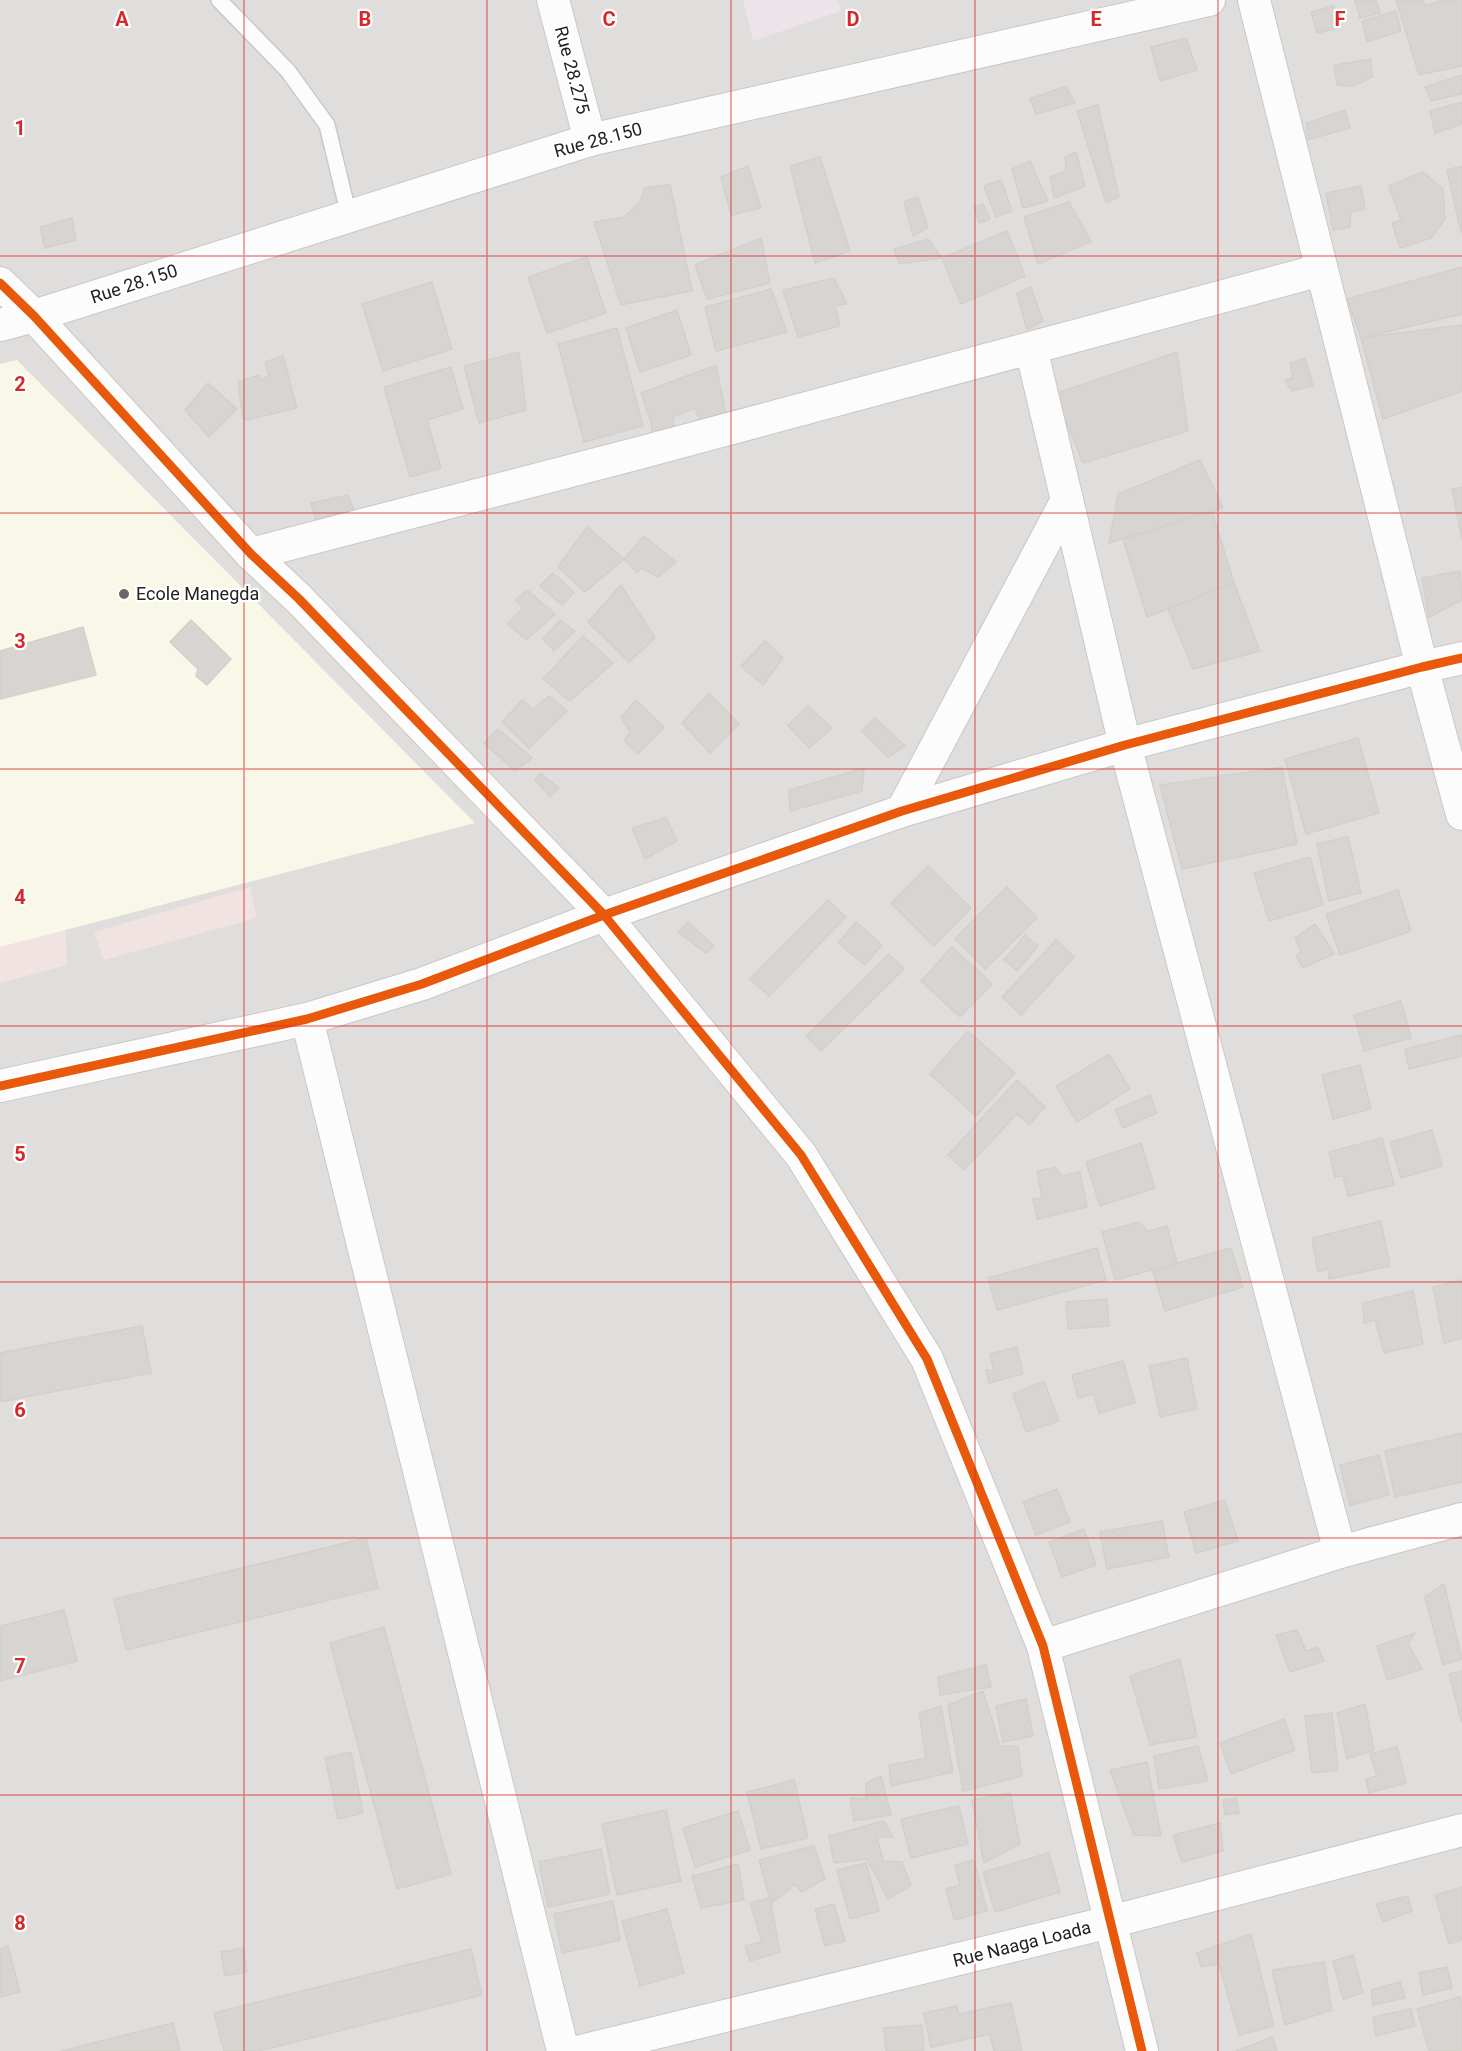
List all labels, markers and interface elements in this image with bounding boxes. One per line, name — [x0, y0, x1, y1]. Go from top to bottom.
text: A — [115, 7, 129, 31]
text: B — [359, 7, 371, 31]
text: C — [602, 7, 616, 31]
text: D — [847, 7, 860, 31]
text: E — [1090, 7, 1102, 31]
text: F — [1335, 7, 1346, 31]
street label: Rue 28.275 — [551, 24, 594, 116]
text: 1 — [14, 116, 26, 140]
street label: Rue 28.150 — [552, 118, 644, 161]
street label: Rue 28.150 — [88, 260, 180, 307]
text: 2 — [14, 372, 26, 396]
place label: Ecole Manegda — [136, 583, 259, 604]
marker: Ecole Manegda — [117, 587, 131, 601]
text: 3 — [14, 629, 26, 653]
text: 4 — [14, 885, 26, 909]
text: 5 — [14, 1142, 26, 1166]
text: 6 — [14, 1398, 26, 1422]
text: 7 — [14, 1654, 26, 1678]
text: 8 — [14, 1911, 26, 1935]
street label: Rue Naaga Loada — [951, 1916, 1093, 1971]

